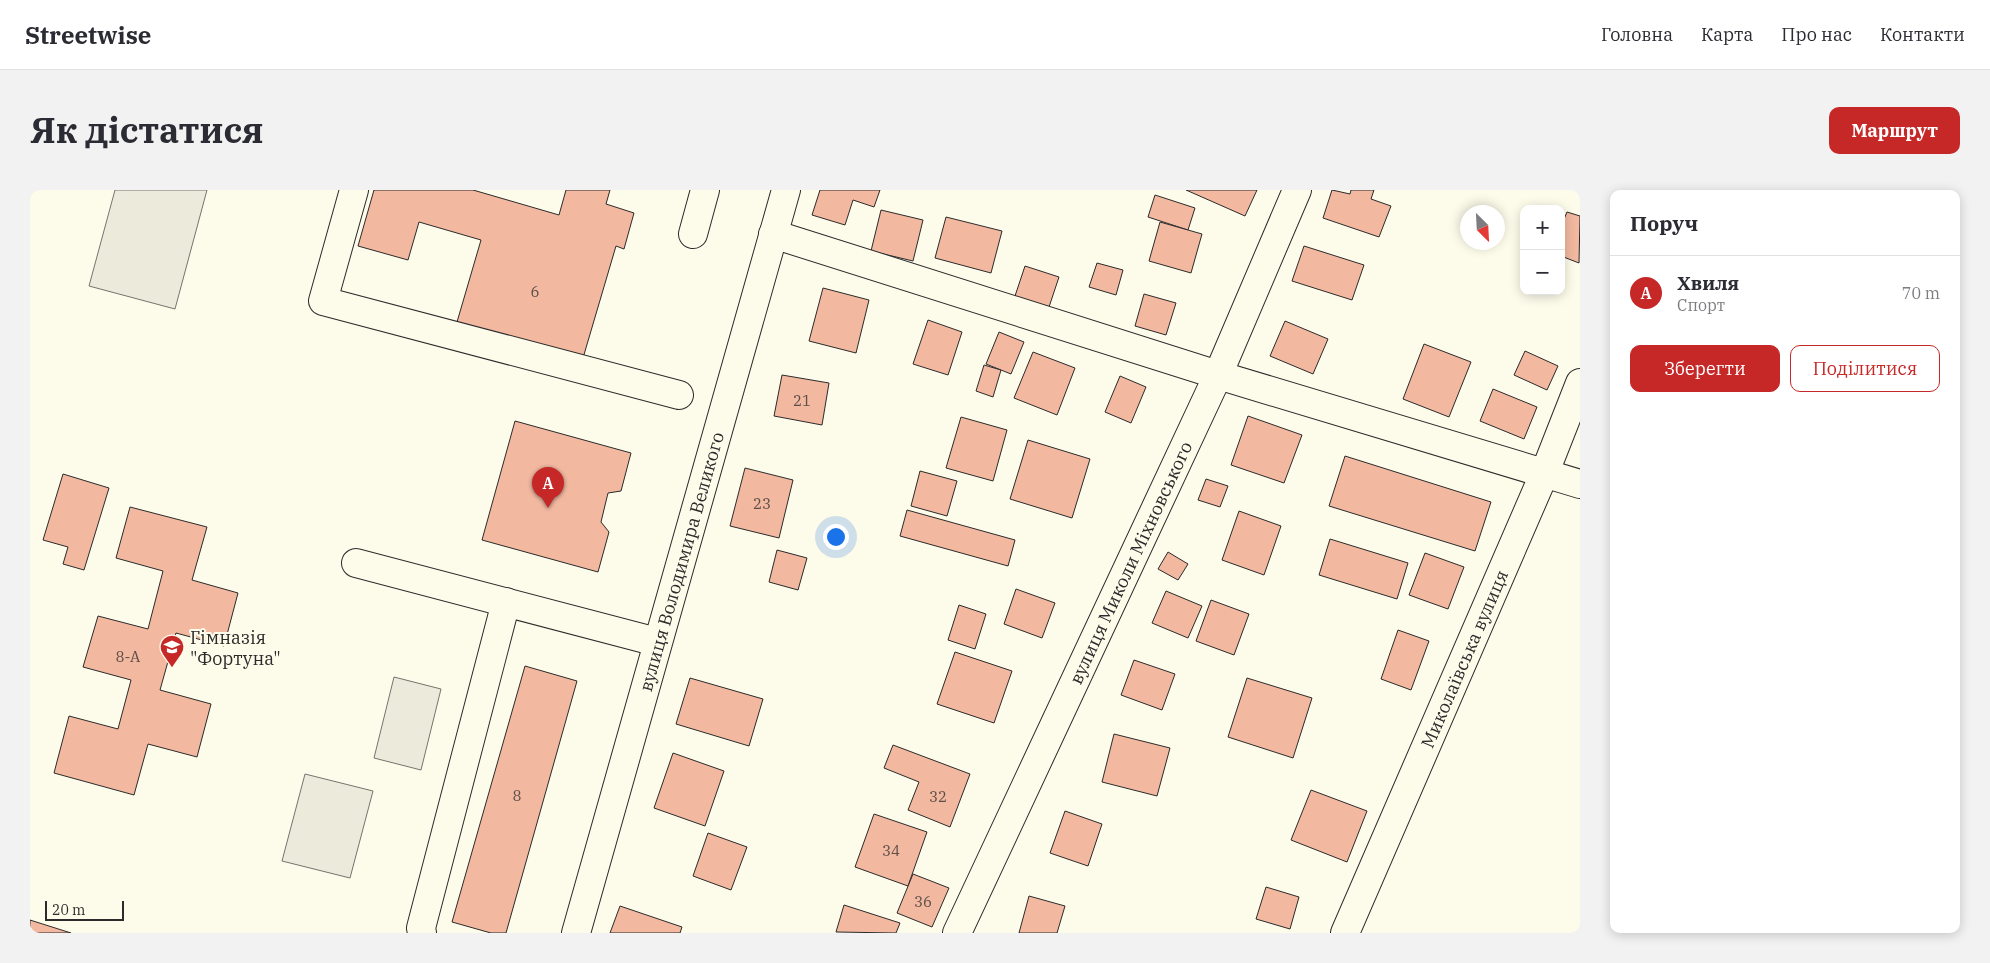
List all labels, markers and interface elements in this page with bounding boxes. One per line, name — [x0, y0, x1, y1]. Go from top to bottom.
text: Streetwise — [25, 19, 151, 51]
text: Головна — [1601, 23, 1673, 46]
text: Карта — [1701, 23, 1753, 46]
text: Про нас — [1781, 23, 1852, 46]
text: Контакти — [1880, 23, 1965, 46]
text: Як дістатися — [30, 107, 264, 153]
button: Маршрут — [1829, 107, 1960, 154]
north arrow — [1460, 205, 1505, 250]
map controls — [1520, 205, 1565, 295]
button: + — [1520, 205, 1565, 250]
text: Поруч — [1630, 209, 1698, 237]
button: − — [1520, 250, 1565, 295]
text: Хвиля — [1677, 271, 1739, 295]
house number: 6 — [530, 282, 540, 301]
text: A — [1640, 283, 1652, 303]
text: 70 m — [1902, 283, 1940, 303]
text: Спорт — [1677, 295, 1725, 315]
button: Зберегти — [1630, 345, 1780, 392]
button: Поділитися — [1790, 345, 1940, 392]
house number: 21 — [793, 391, 811, 410]
street label: вулиця Володимира Великого — [633, 429, 729, 694]
street label: вулиця Миколи Міхновського — [1064, 438, 1197, 688]
pin: A — [532, 467, 564, 508]
house number: 23 — [753, 494, 771, 513]
your location — [823, 524, 849, 550]
street label: Миколаївська вулиця — [1415, 566, 1513, 751]
place label: Гімназія "Фортуна" — [190, 626, 281, 670]
school or university icon: Гімназія "Фортуна" — [159, 634, 185, 668]
house number: 8-А — [116, 647, 141, 666]
house number: 8 — [512, 786, 522, 805]
house number: 32 — [929, 787, 947, 806]
house number: 34 — [882, 841, 900, 860]
house number: 36 — [914, 892, 932, 911]
scale bar — [45, 898, 124, 921]
text: 20 m — [52, 901, 85, 919]

